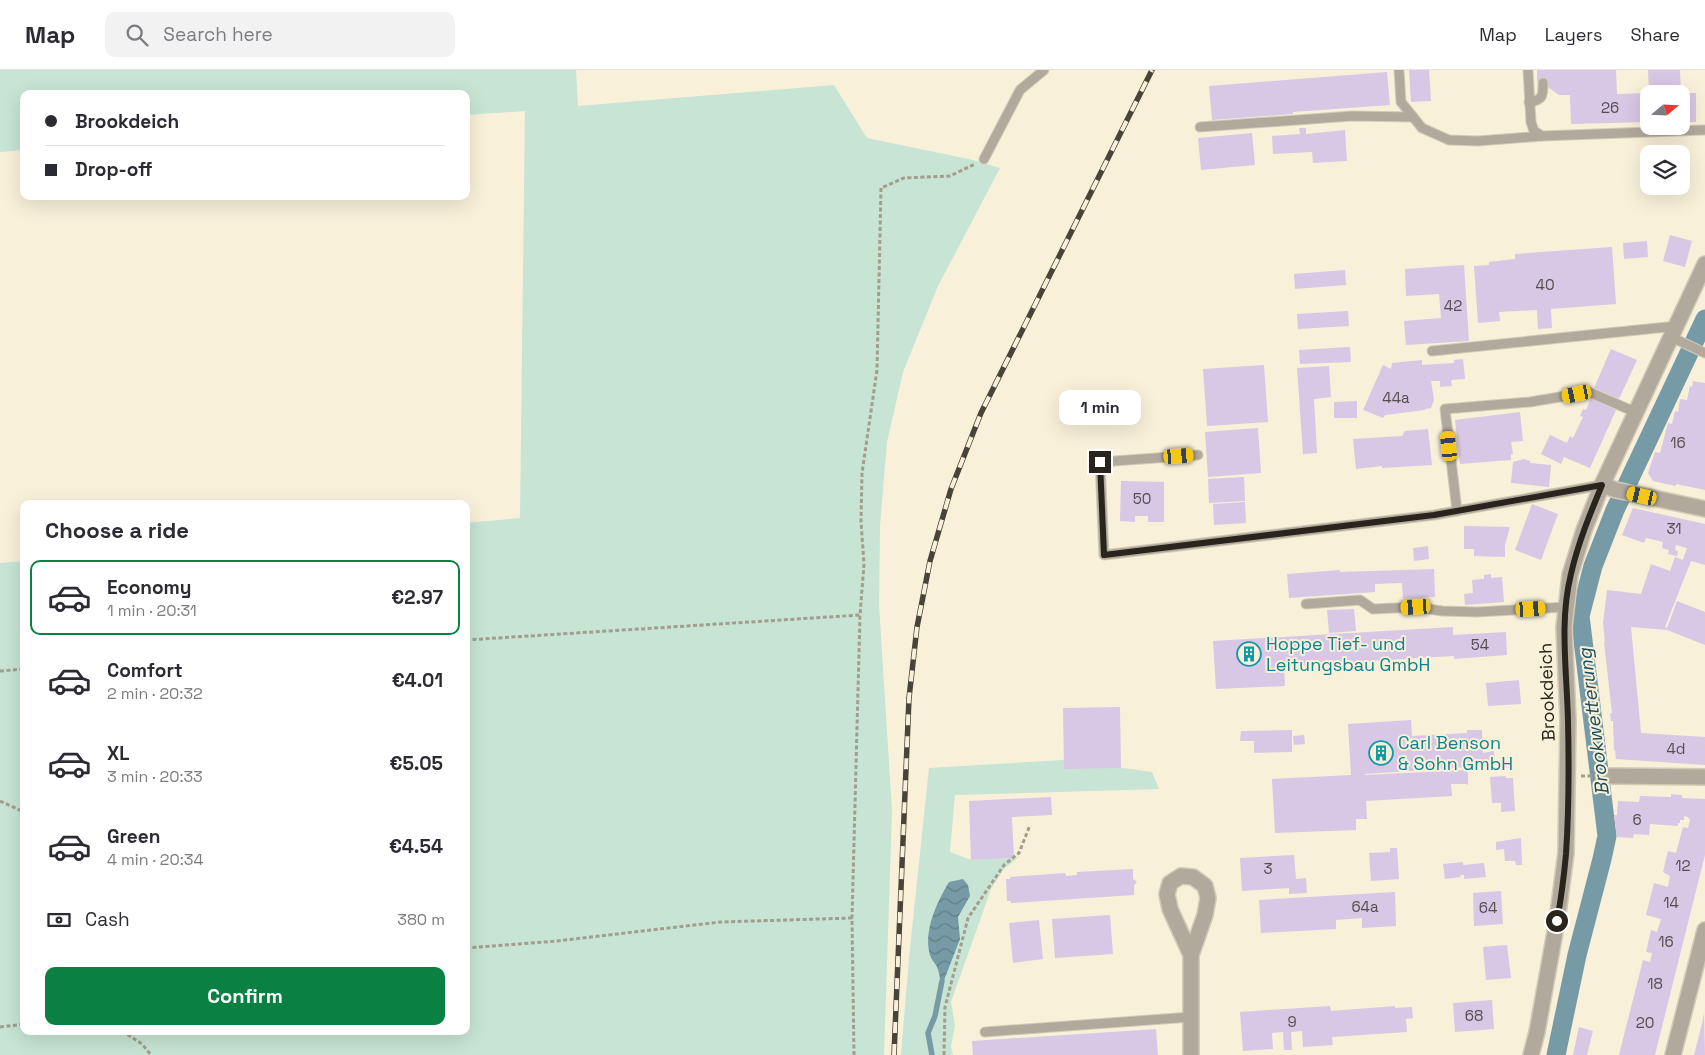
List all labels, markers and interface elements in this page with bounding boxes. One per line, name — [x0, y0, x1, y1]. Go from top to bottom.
search box — [105, 12, 455, 57]
text: Map — [25, 19, 75, 50]
icon: search — [123, 21, 151, 49]
text: Search here — [163, 22, 273, 47]
text: Map — [1479, 23, 1517, 46]
text: Layers — [1545, 23, 1602, 46]
text: Share — [1630, 23, 1680, 46]
north arrow — [1640, 85, 1690, 135]
map controls — [1640, 85, 1690, 195]
house number: 26 — [1601, 98, 1619, 117]
text: Brookdeich — [75, 109, 179, 134]
button: layers — [1640, 145, 1690, 195]
text: Drop-off — [75, 157, 153, 182]
house number: 40 — [1536, 275, 1555, 294]
house number: 42 — [1444, 296, 1462, 315]
car — [1560, 384, 1593, 404]
house number: 44a — [1382, 388, 1410, 407]
callout: 1 min — [1059, 390, 1141, 424]
text: 1 min — [1080, 397, 1120, 418]
car — [1439, 430, 1458, 462]
house number: 16 — [1670, 433, 1686, 452]
car — [1163, 447, 1194, 465]
route end — [1089, 451, 1111, 473]
car — [1625, 485, 1658, 507]
house number: 50 — [1133, 489, 1151, 508]
text: Choose a ride — [45, 516, 189, 544]
house number: 31 — [1666, 519, 1682, 538]
icon: car — [47, 575, 92, 620]
text: Economy — [107, 575, 191, 600]
text: €2.97 — [391, 585, 443, 610]
car — [1400, 599, 1431, 615]
text: 1 min · 20:31 — [107, 600, 197, 621]
car — [1515, 601, 1546, 617]
place label: Hoppe Tief- und Leitungsbau GmbH — [1266, 632, 1430, 676]
house number: 54 — [1471, 635, 1489, 654]
building icon: Hoppe Tief- und Leitungsbau GmbH — [1236, 641, 1262, 667]
street label: Brookdeich — [1533, 643, 1560, 742]
water label: Brookwetterung — [1572, 646, 1615, 797]
icon: car — [47, 658, 92, 703]
text: Comfort — [107, 658, 183, 683]
text: €4.01 — [392, 668, 443, 693]
text: 2 min · 20:32 — [107, 683, 203, 704]
place label: Carl Benson & Sohn GmbH — [1398, 731, 1513, 775]
house number: 4d — [1666, 739, 1686, 758]
building icon: Carl Benson & Sohn GmbH — [1368, 740, 1394, 766]
icon: car — [47, 741, 92, 786]
text: XL — [107, 741, 130, 766]
text: €5.05 — [390, 751, 443, 776]
text: 3 min · 20:33 — [107, 766, 203, 787]
house number: 6 — [1632, 810, 1642, 829]
icon: car — [47, 824, 92, 869]
text: Green — [107, 824, 160, 849]
text: €4.54 — [389, 834, 443, 859]
text: 4 min · 20:34 — [107, 849, 203, 870]
house number: 12 — [1675, 856, 1691, 875]
house number: 3 — [1263, 859, 1273, 878]
house number: 14 — [1663, 893, 1679, 912]
house number: 64a — [1351, 897, 1379, 916]
house number: 64 — [1479, 898, 1497, 917]
icon: cash — [45, 906, 73, 934]
text: Cash — [85, 907, 130, 932]
text: 380 m — [397, 909, 445, 930]
route start — [1546, 910, 1568, 932]
house number: 16 — [1658, 932, 1674, 951]
button: Confirm — [45, 967, 445, 1025]
house number: 18 — [1647, 974, 1663, 993]
house number: 68 — [1465, 1006, 1483, 1025]
house number: 9 — [1287, 1012, 1297, 1031]
house number: 20 — [1636, 1013, 1654, 1032]

